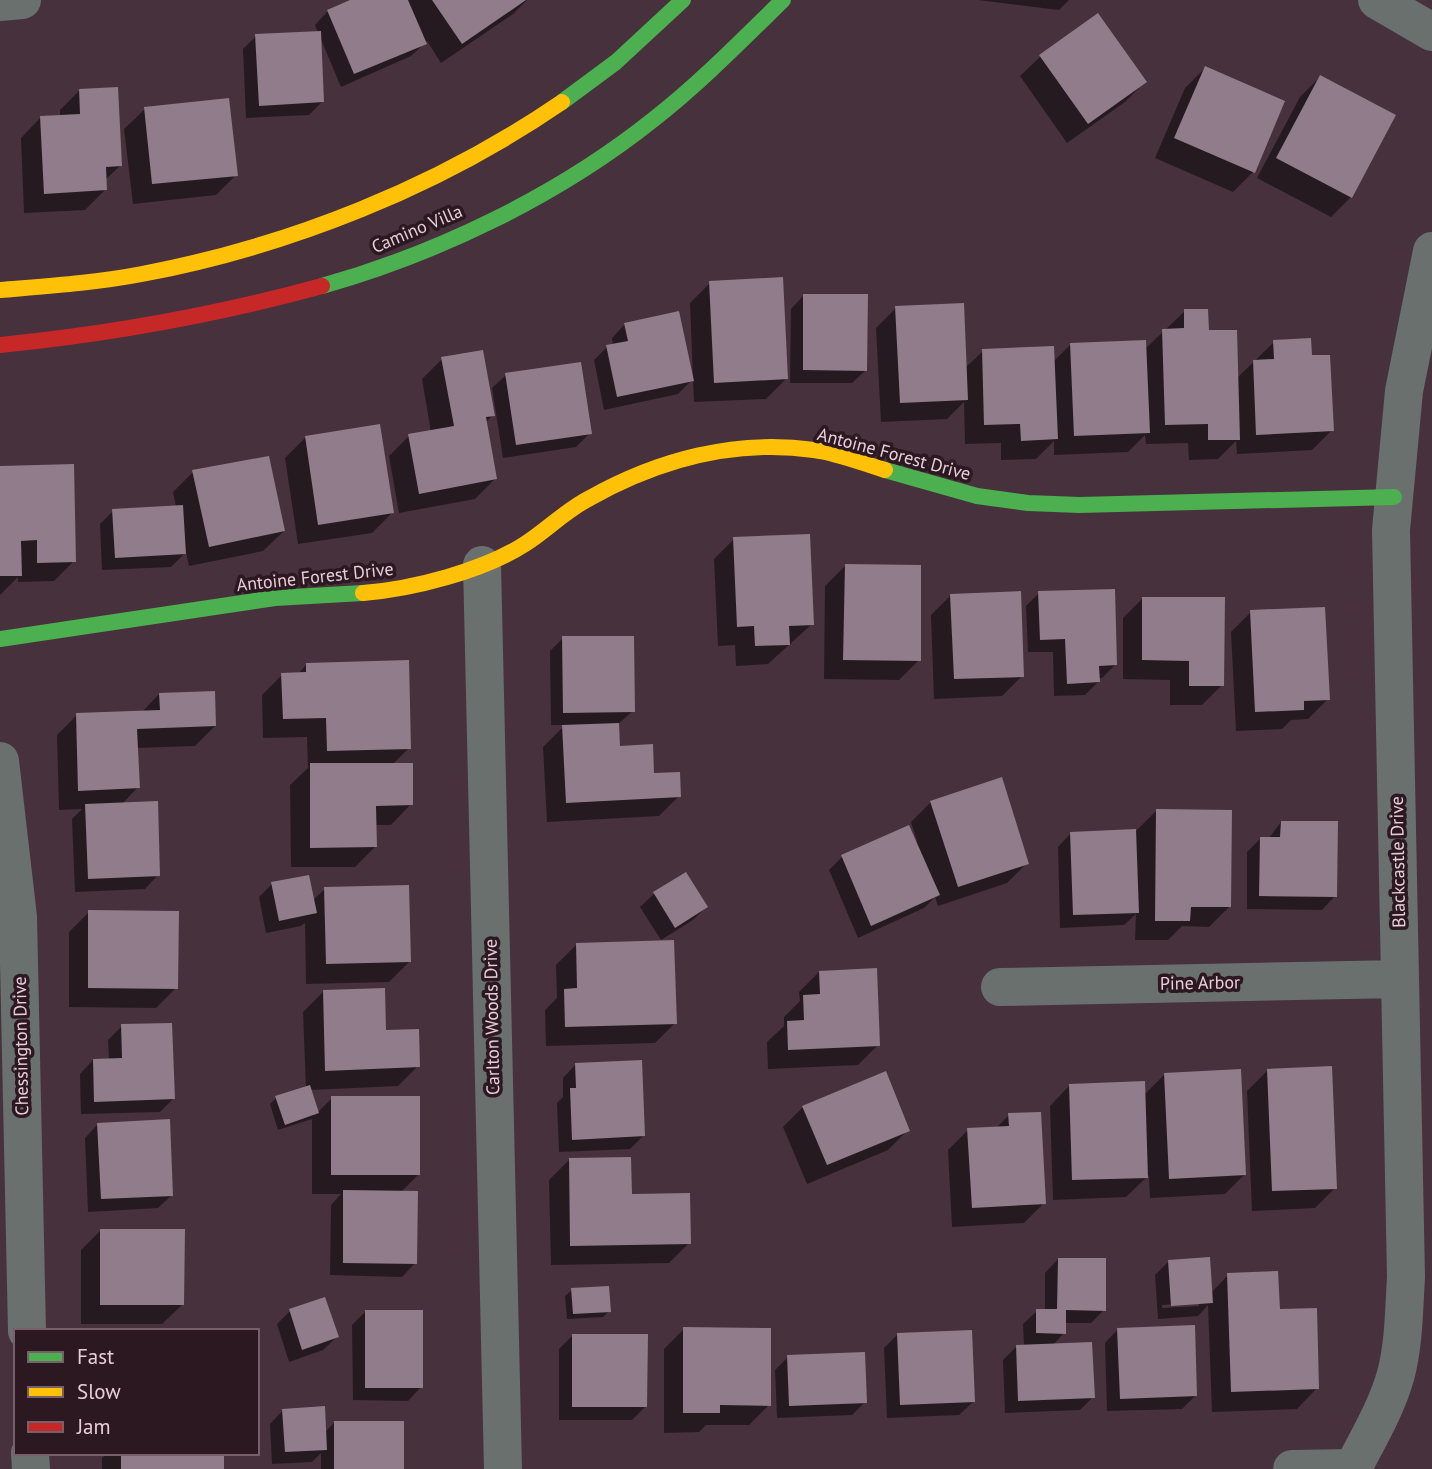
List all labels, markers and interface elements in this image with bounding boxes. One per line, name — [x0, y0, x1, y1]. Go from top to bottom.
street label: Camino Villa — [368, 199, 466, 258]
street label: Antoine Forest Drive — [815, 422, 973, 485]
street label: Antoine Forest Drive — [235, 557, 395, 596]
street label: Blackcastle Drive — [1385, 796, 1410, 928]
street label: Carlton Woods Drive — [479, 939, 504, 1095]
street label: Pine Arbor — [1160, 970, 1240, 995]
street label: Chessington Drive — [8, 976, 33, 1116]
legend — [14, 1329, 259, 1455]
text: Fast — [77, 1343, 114, 1370]
text: Slow — [77, 1378, 121, 1405]
text: Jam — [76, 1413, 111, 1440]

